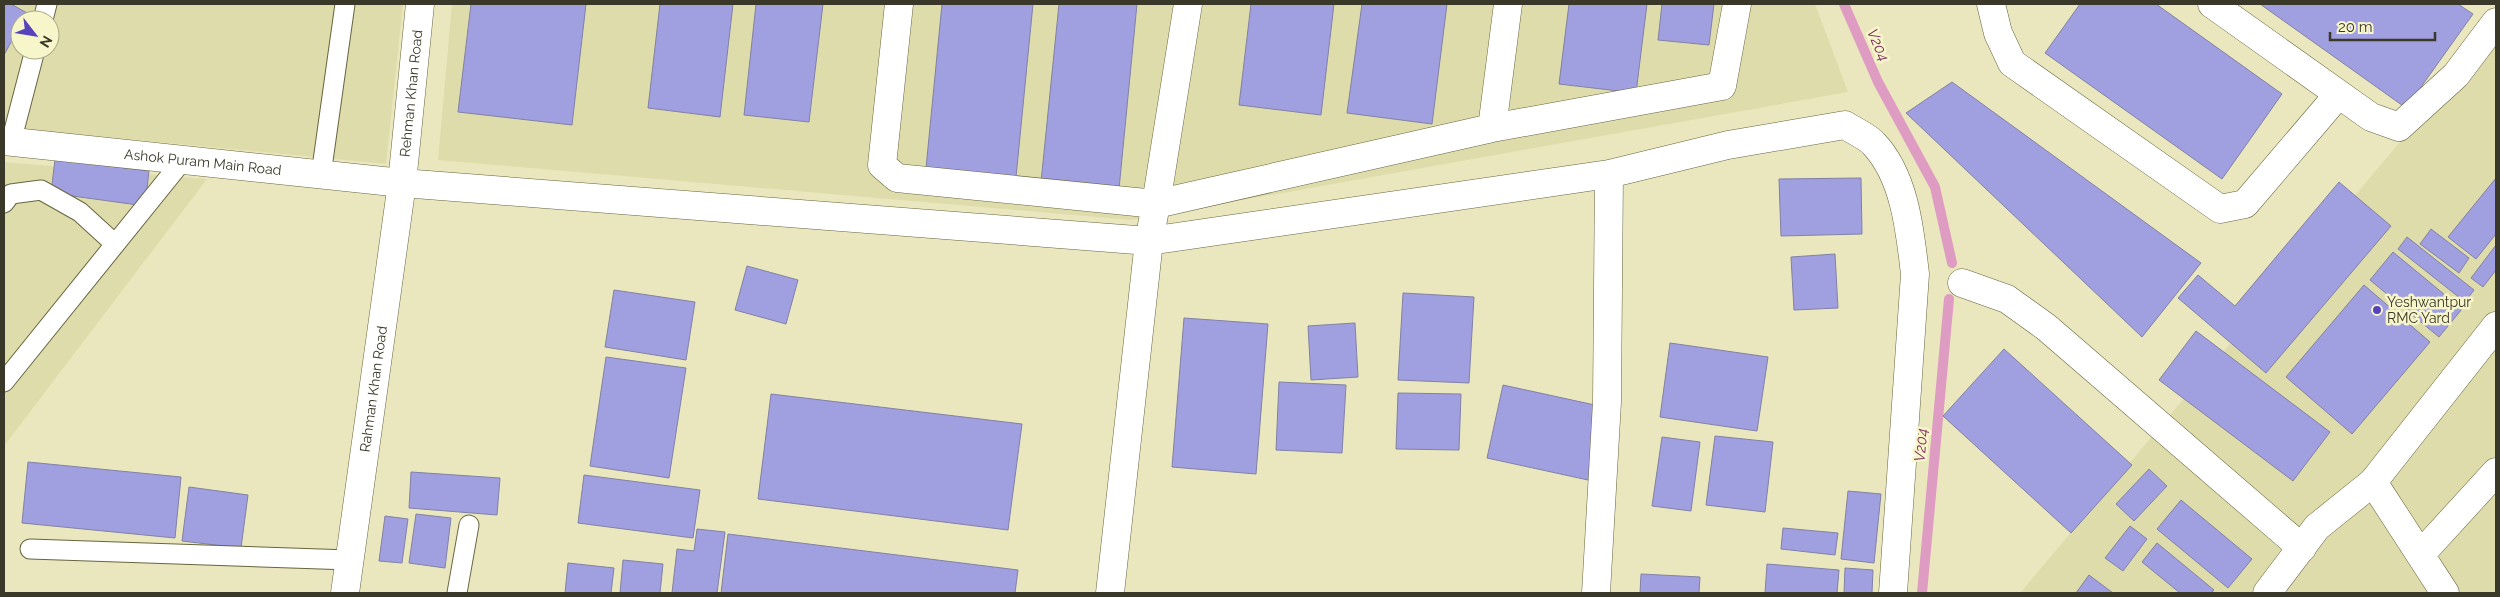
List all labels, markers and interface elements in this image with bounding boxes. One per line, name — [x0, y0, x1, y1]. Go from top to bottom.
north arrow — [10, 10, 60, 60]
scale bar — [2330, 10, 2435, 42]
text: 20 m — [2338, 18, 2373, 36]
water label: V204 — [1863, 26, 1893, 64]
street label: Rehman Khan Road — [397, 29, 425, 158]
text: N — [37, 33, 56, 50]
street label: Ashok Puram Main Road — [124, 146, 282, 178]
place label: Yeshwantpur RMC Yard — [2387, 294, 2471, 326]
marker: Yeshwantpur RMC Yard — [2371, 304, 2383, 316]
street label: Rahman Khan Road — [357, 325, 390, 453]
water label: V204 — [1911, 427, 1931, 463]

